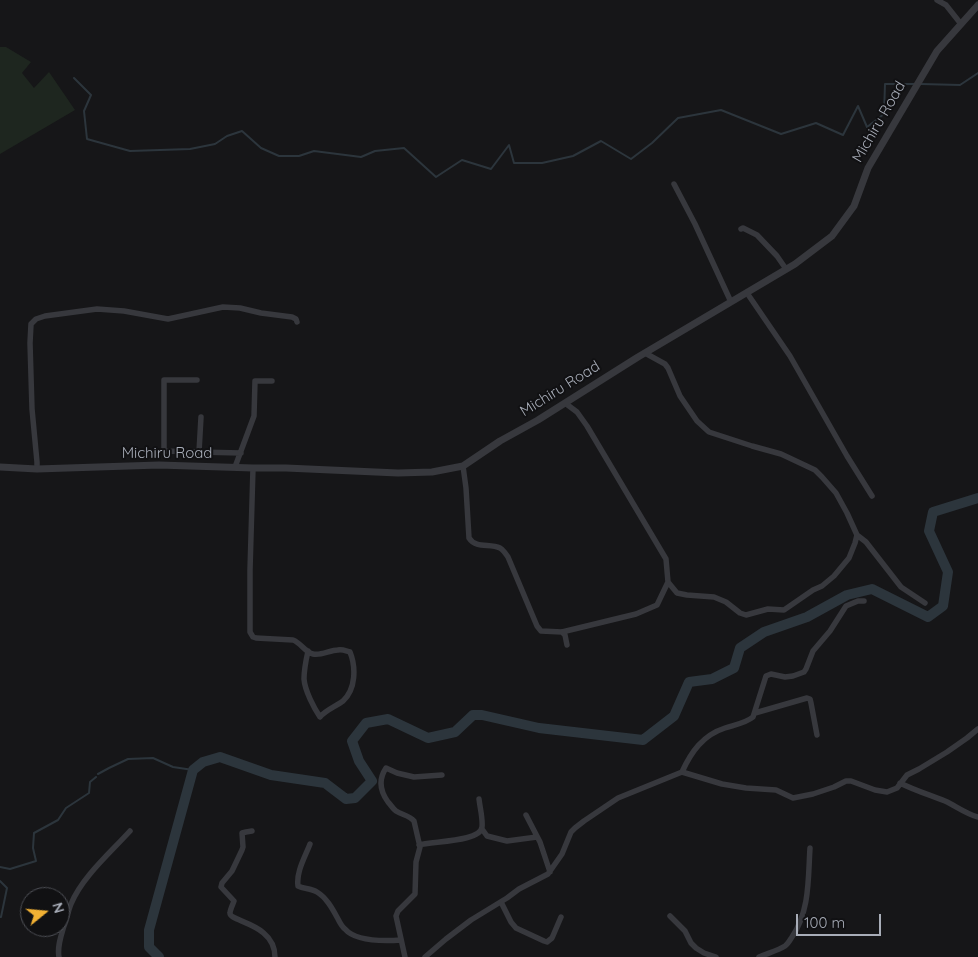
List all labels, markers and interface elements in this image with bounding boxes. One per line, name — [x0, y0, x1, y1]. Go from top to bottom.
street label: Michiru Road — [849, 78, 909, 166]
street label: Michiru Road — [517, 357, 603, 421]
street label: Michiru Road — [122, 444, 212, 462]
north arrow — [20, 887, 70, 937]
text: N — [48, 900, 68, 915]
scale bar — [798, 904, 883, 936]
text: 100 m — [804, 913, 845, 932]

